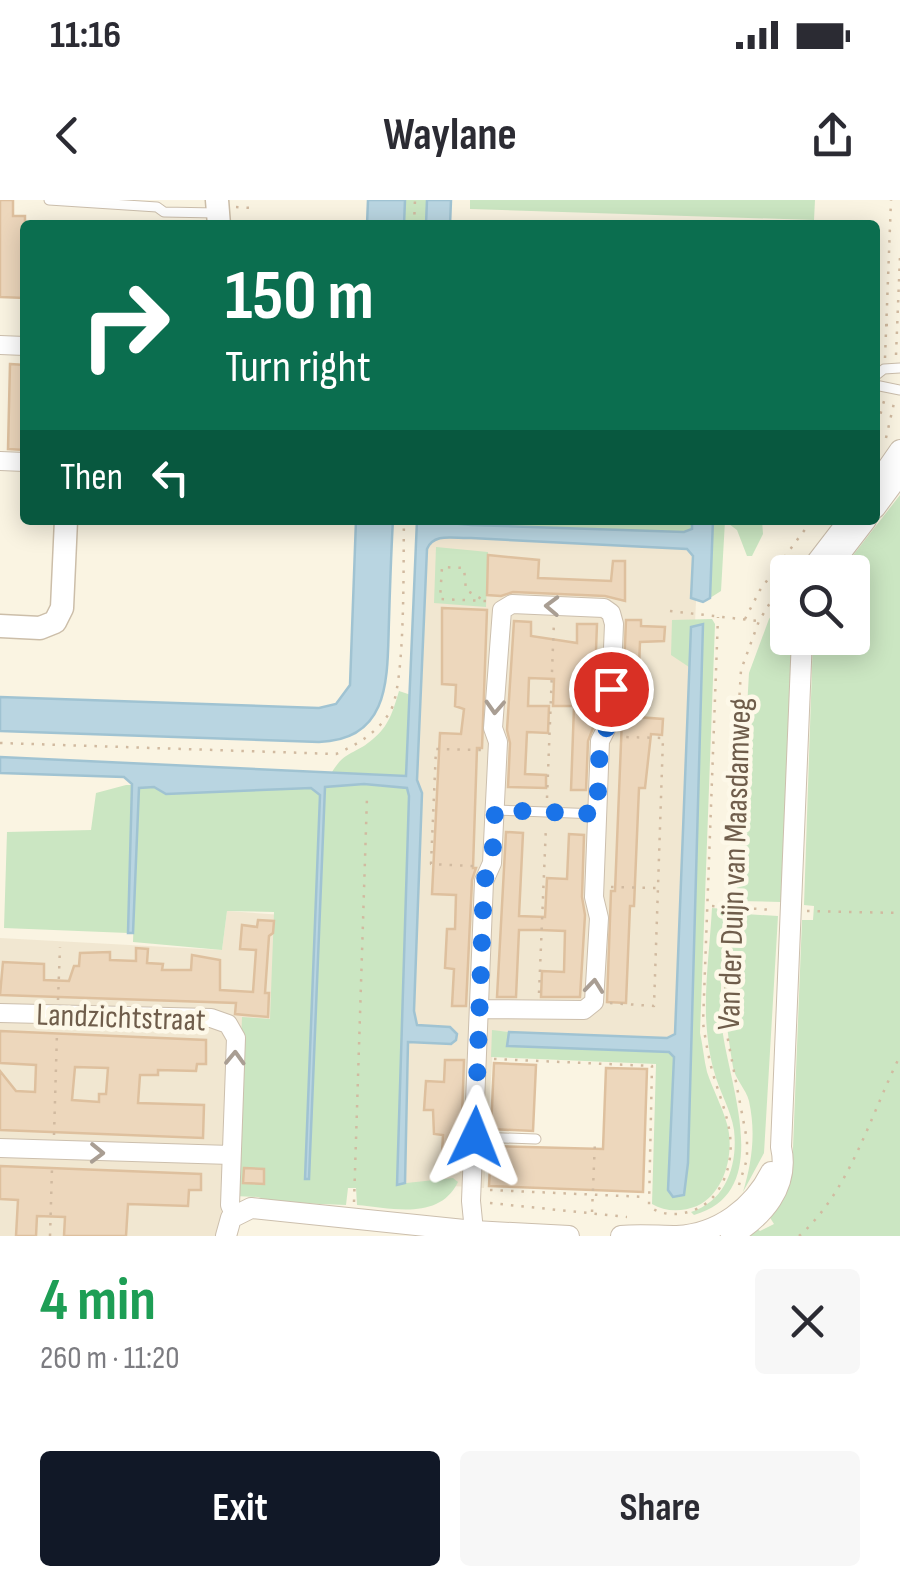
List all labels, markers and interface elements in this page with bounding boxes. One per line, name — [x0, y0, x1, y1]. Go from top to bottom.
text: 11:16 — [50, 13, 121, 58]
icon: back — [40, 108, 95, 163]
text: Waylane — [383, 108, 517, 163]
icon: share — [805, 108, 860, 163]
text: 150 m — [225, 255, 374, 339]
icon: right — [60, 260, 190, 390]
text: Turn right — [225, 340, 371, 395]
icon: left — [143, 450, 198, 505]
text: Then — [60, 455, 123, 500]
map controls — [770, 555, 870, 655]
button: search — [770, 555, 870, 655]
one-way arrow — [544, 595, 560, 616]
pin — [569, 647, 654, 732]
icon: arrive — [584, 662, 639, 717]
street label: Van der Duijn van Maasdamweg — [710, 697, 760, 1031]
one-way arrow — [484, 699, 505, 715]
one-way arrow — [583, 978, 604, 994]
street label: Landzichtstraat — [36, 996, 206, 1040]
one-way arrow — [224, 1049, 245, 1065]
position arrow — [423, 1085, 527, 1189]
one-way arrow — [90, 1142, 106, 1163]
text: 4 min — [40, 1265, 156, 1337]
button: close — [755, 1269, 860, 1374]
text: 260 m · 11:20 — [40, 1339, 180, 1378]
button: Exit — [40, 1451, 440, 1566]
button: Share — [460, 1451, 860, 1566]

